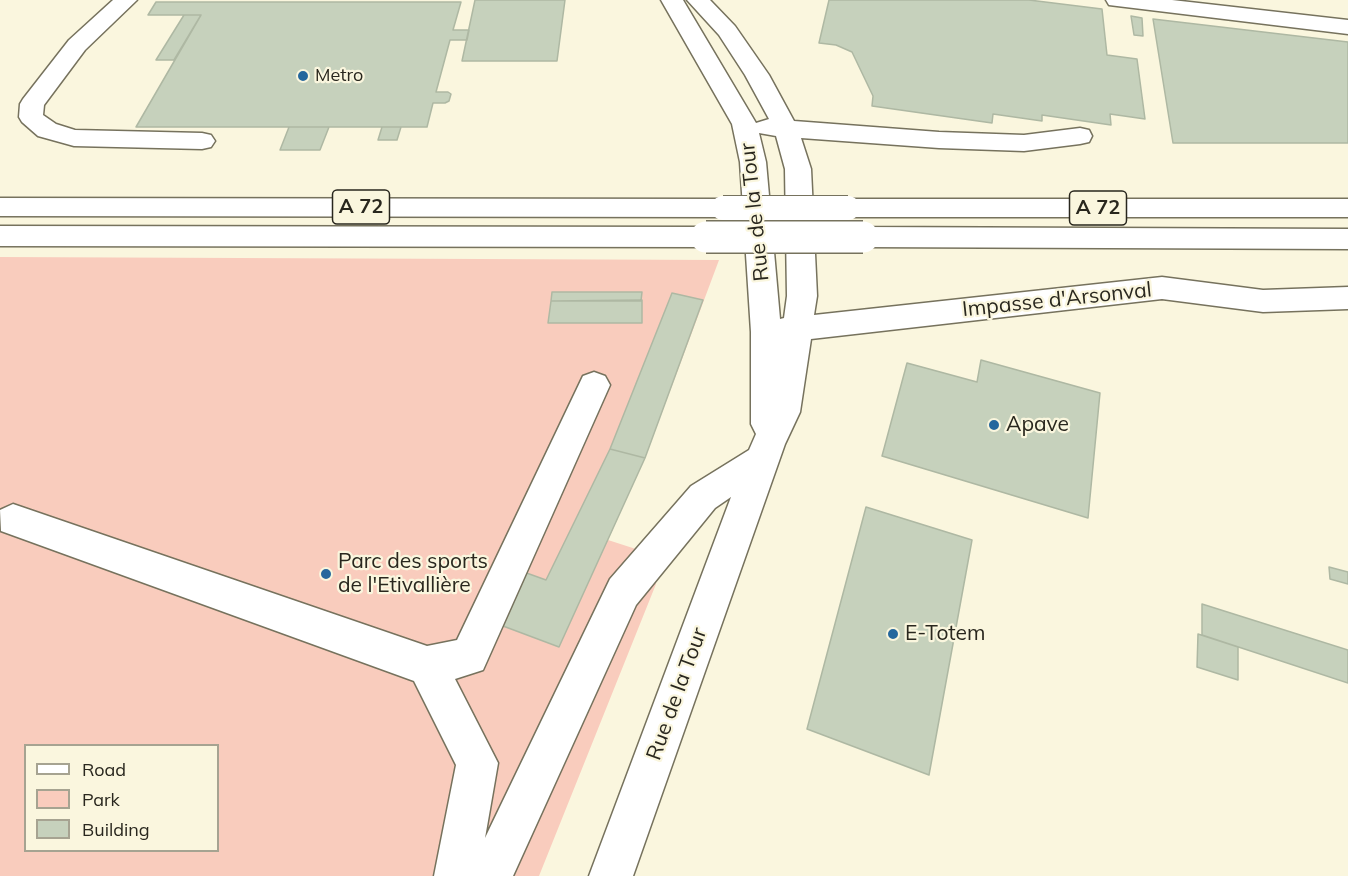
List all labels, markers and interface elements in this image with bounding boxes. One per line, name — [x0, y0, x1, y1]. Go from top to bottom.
place label: Metro — [315, 65, 363, 87]
marker: Metro — [296, 69, 310, 83]
street label: Rue de la Tour — [735, 142, 775, 282]
road number: A 72 — [332, 190, 389, 224]
road number: A 72 — [1070, 191, 1126, 225]
street label: Impasse d'Arsonval — [961, 278, 1153, 322]
place label: Apave — [1006, 412, 1069, 438]
marker: Apave — [987, 418, 1001, 432]
place label: Parc des sports de l'Etivallière — [338, 549, 488, 599]
marker: Parc des sports de l'Etivallière — [319, 567, 333, 581]
place label: E-Totem — [905, 621, 985, 647]
street label: Rue de la Tour — [641, 624, 713, 764]
marker: E-Totem — [886, 627, 900, 641]
legend — [24, 744, 219, 852]
text: Road — [82, 758, 126, 781]
text: Park — [82, 788, 120, 811]
text: Building — [82, 818, 150, 841]

